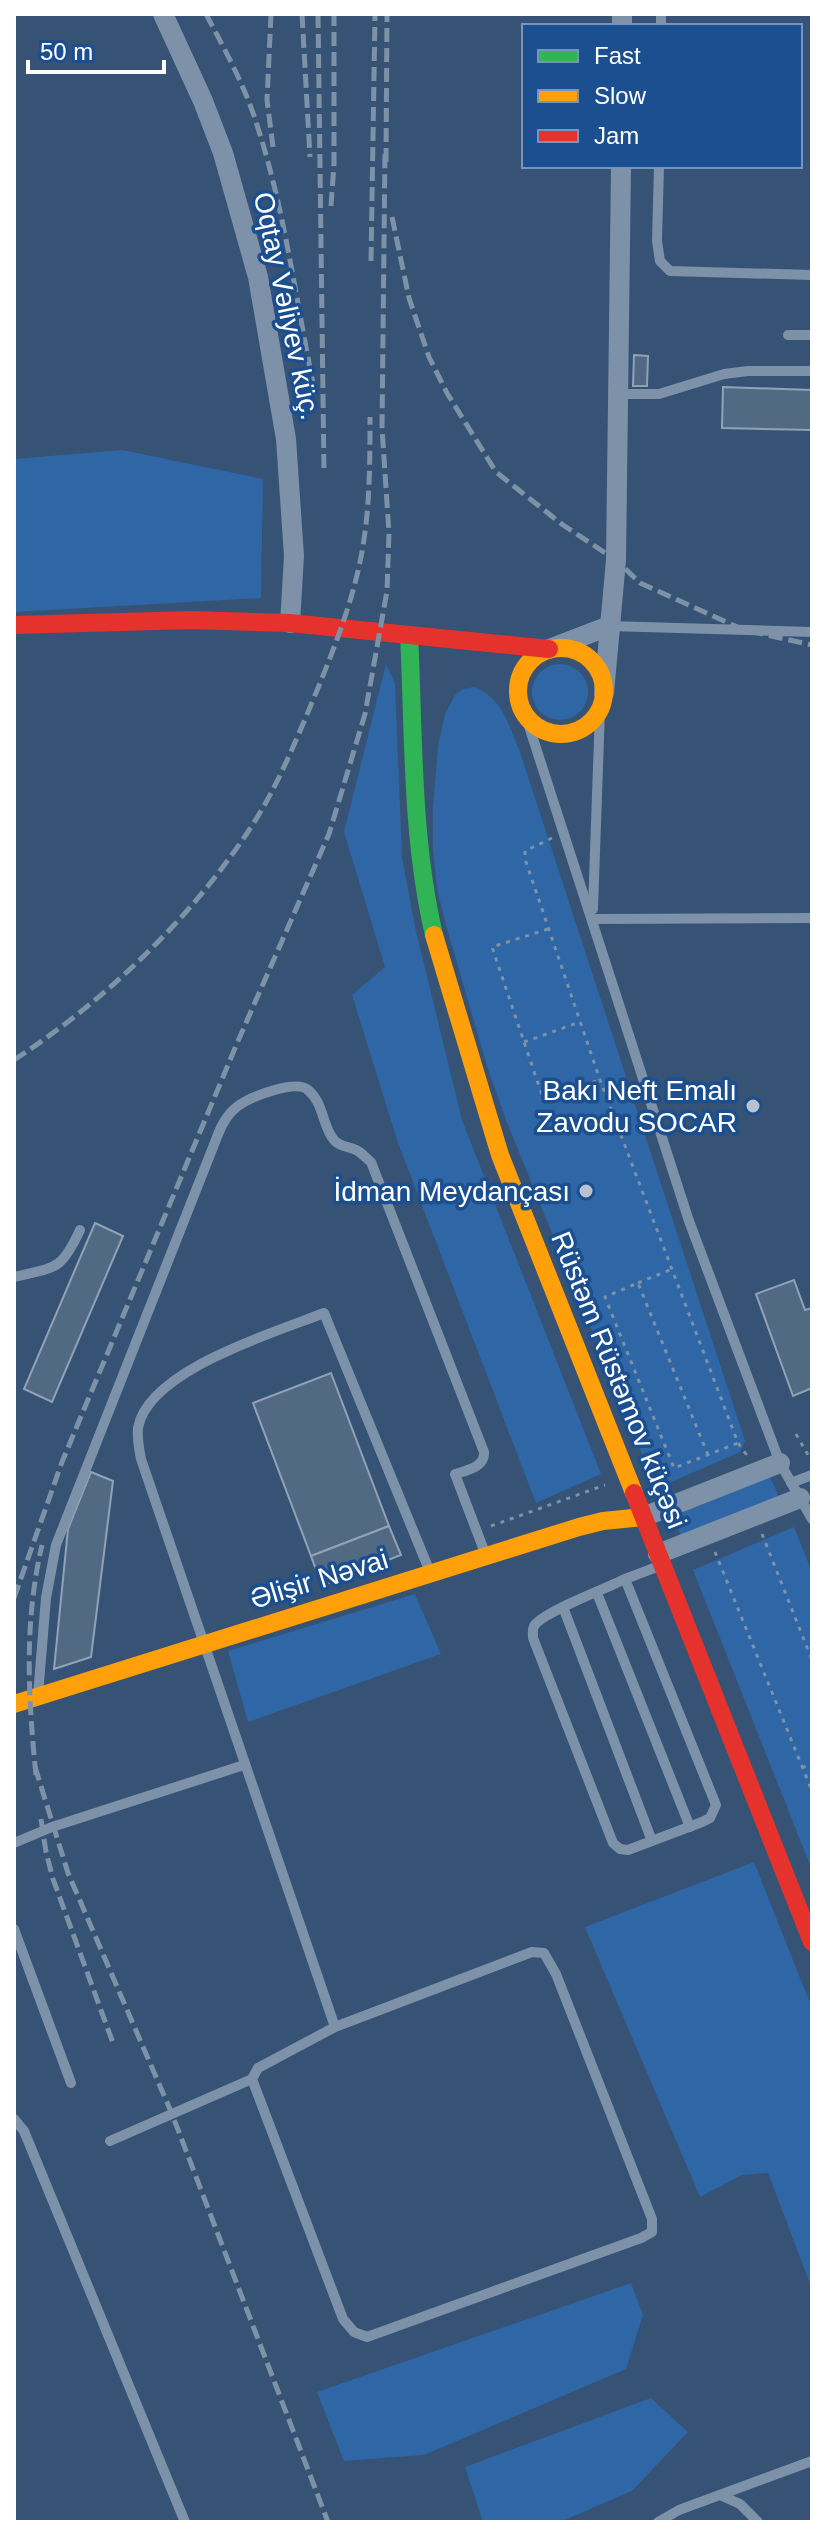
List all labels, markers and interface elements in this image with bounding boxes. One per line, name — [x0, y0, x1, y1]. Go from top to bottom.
scale bar — [28, 24, 164, 74]
legend — [522, 24, 802, 168]
text: 50 m — [40, 38, 93, 65]
text: Fast — [594, 42, 641, 69]
text: Slow — [594, 82, 647, 109]
text: Jam — [594, 122, 639, 149]
street label: Oqtay Vəliyev küç. — [248, 189, 326, 423]
place label: Bakı Neft Emalı Zavodu SOCAR — [536, 1075, 737, 1138]
marker: Bakı Neft Emalı Zavodu SOCAR — [744, 1097, 762, 1115]
place label: İdman Meydançası — [333, 1176, 570, 1207]
marker: İdman Meydançası — [577, 1182, 595, 1200]
street label: Rüstəm Rüstəmov küçəsi — [545, 1227, 693, 1533]
street label: Əlişir Nəvai — [246, 1543, 392, 1615]

